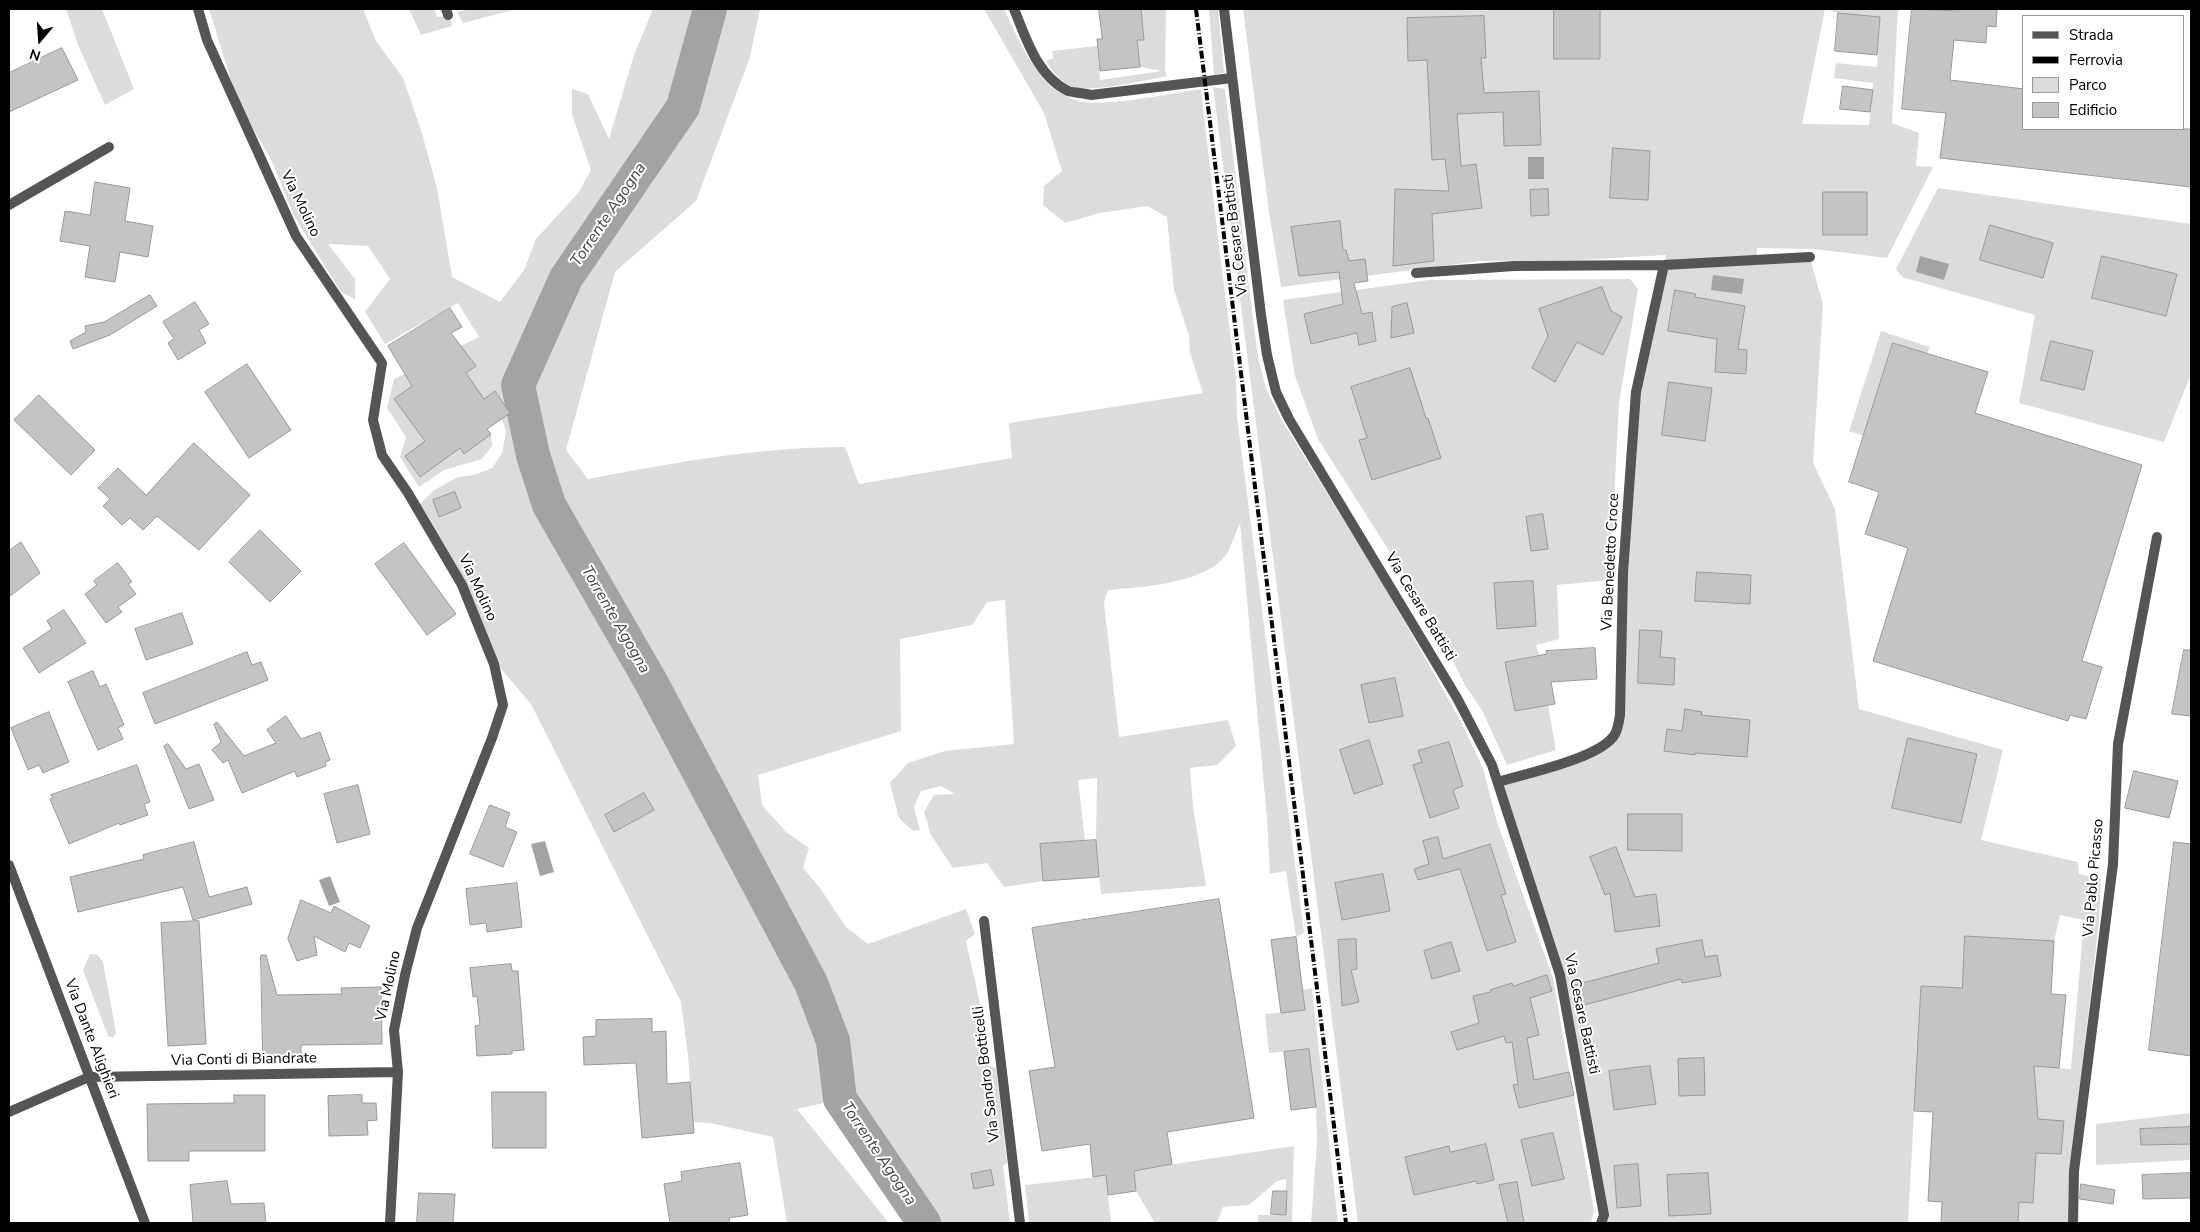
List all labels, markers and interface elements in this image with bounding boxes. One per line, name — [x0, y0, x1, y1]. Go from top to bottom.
north arrow — [15, 15, 65, 65]
legend — [2022, 15, 2185, 130]
text: Strada — [2069, 25, 2113, 45]
text: N — [27, 44, 43, 65]
text: Ferrovia — [2069, 50, 2123, 70]
text: Parco — [2069, 75, 2107, 95]
text: Edificio — [2069, 100, 2117, 120]
water label: Torrente Agogna — [567, 159, 651, 271]
street label: Via Molino — [276, 168, 324, 240]
street label: Via Cesare Battisti — [1220, 173, 1252, 297]
street label: Via Benedetto Croce — [1598, 493, 1624, 631]
street label: Via Cesare Battisti — [1381, 550, 1459, 664]
street label: Via Molino — [454, 552, 500, 624]
water label: Torrente Agogna — [576, 563, 654, 677]
street label: Via Pablo Picasso — [2080, 818, 2108, 938]
street label: Via Molino — [373, 949, 405, 1023]
street label: Via Cesare Battisti — [1559, 952, 1603, 1076]
street label: Via Dante Alighieri — [60, 977, 122, 1101]
street label: Via Sandro Botticelli — [970, 1005, 1004, 1143]
street label: Via Conti di Biandrate — [171, 1050, 317, 1070]
water label: Torrente Agogna — [836, 1098, 920, 1210]

